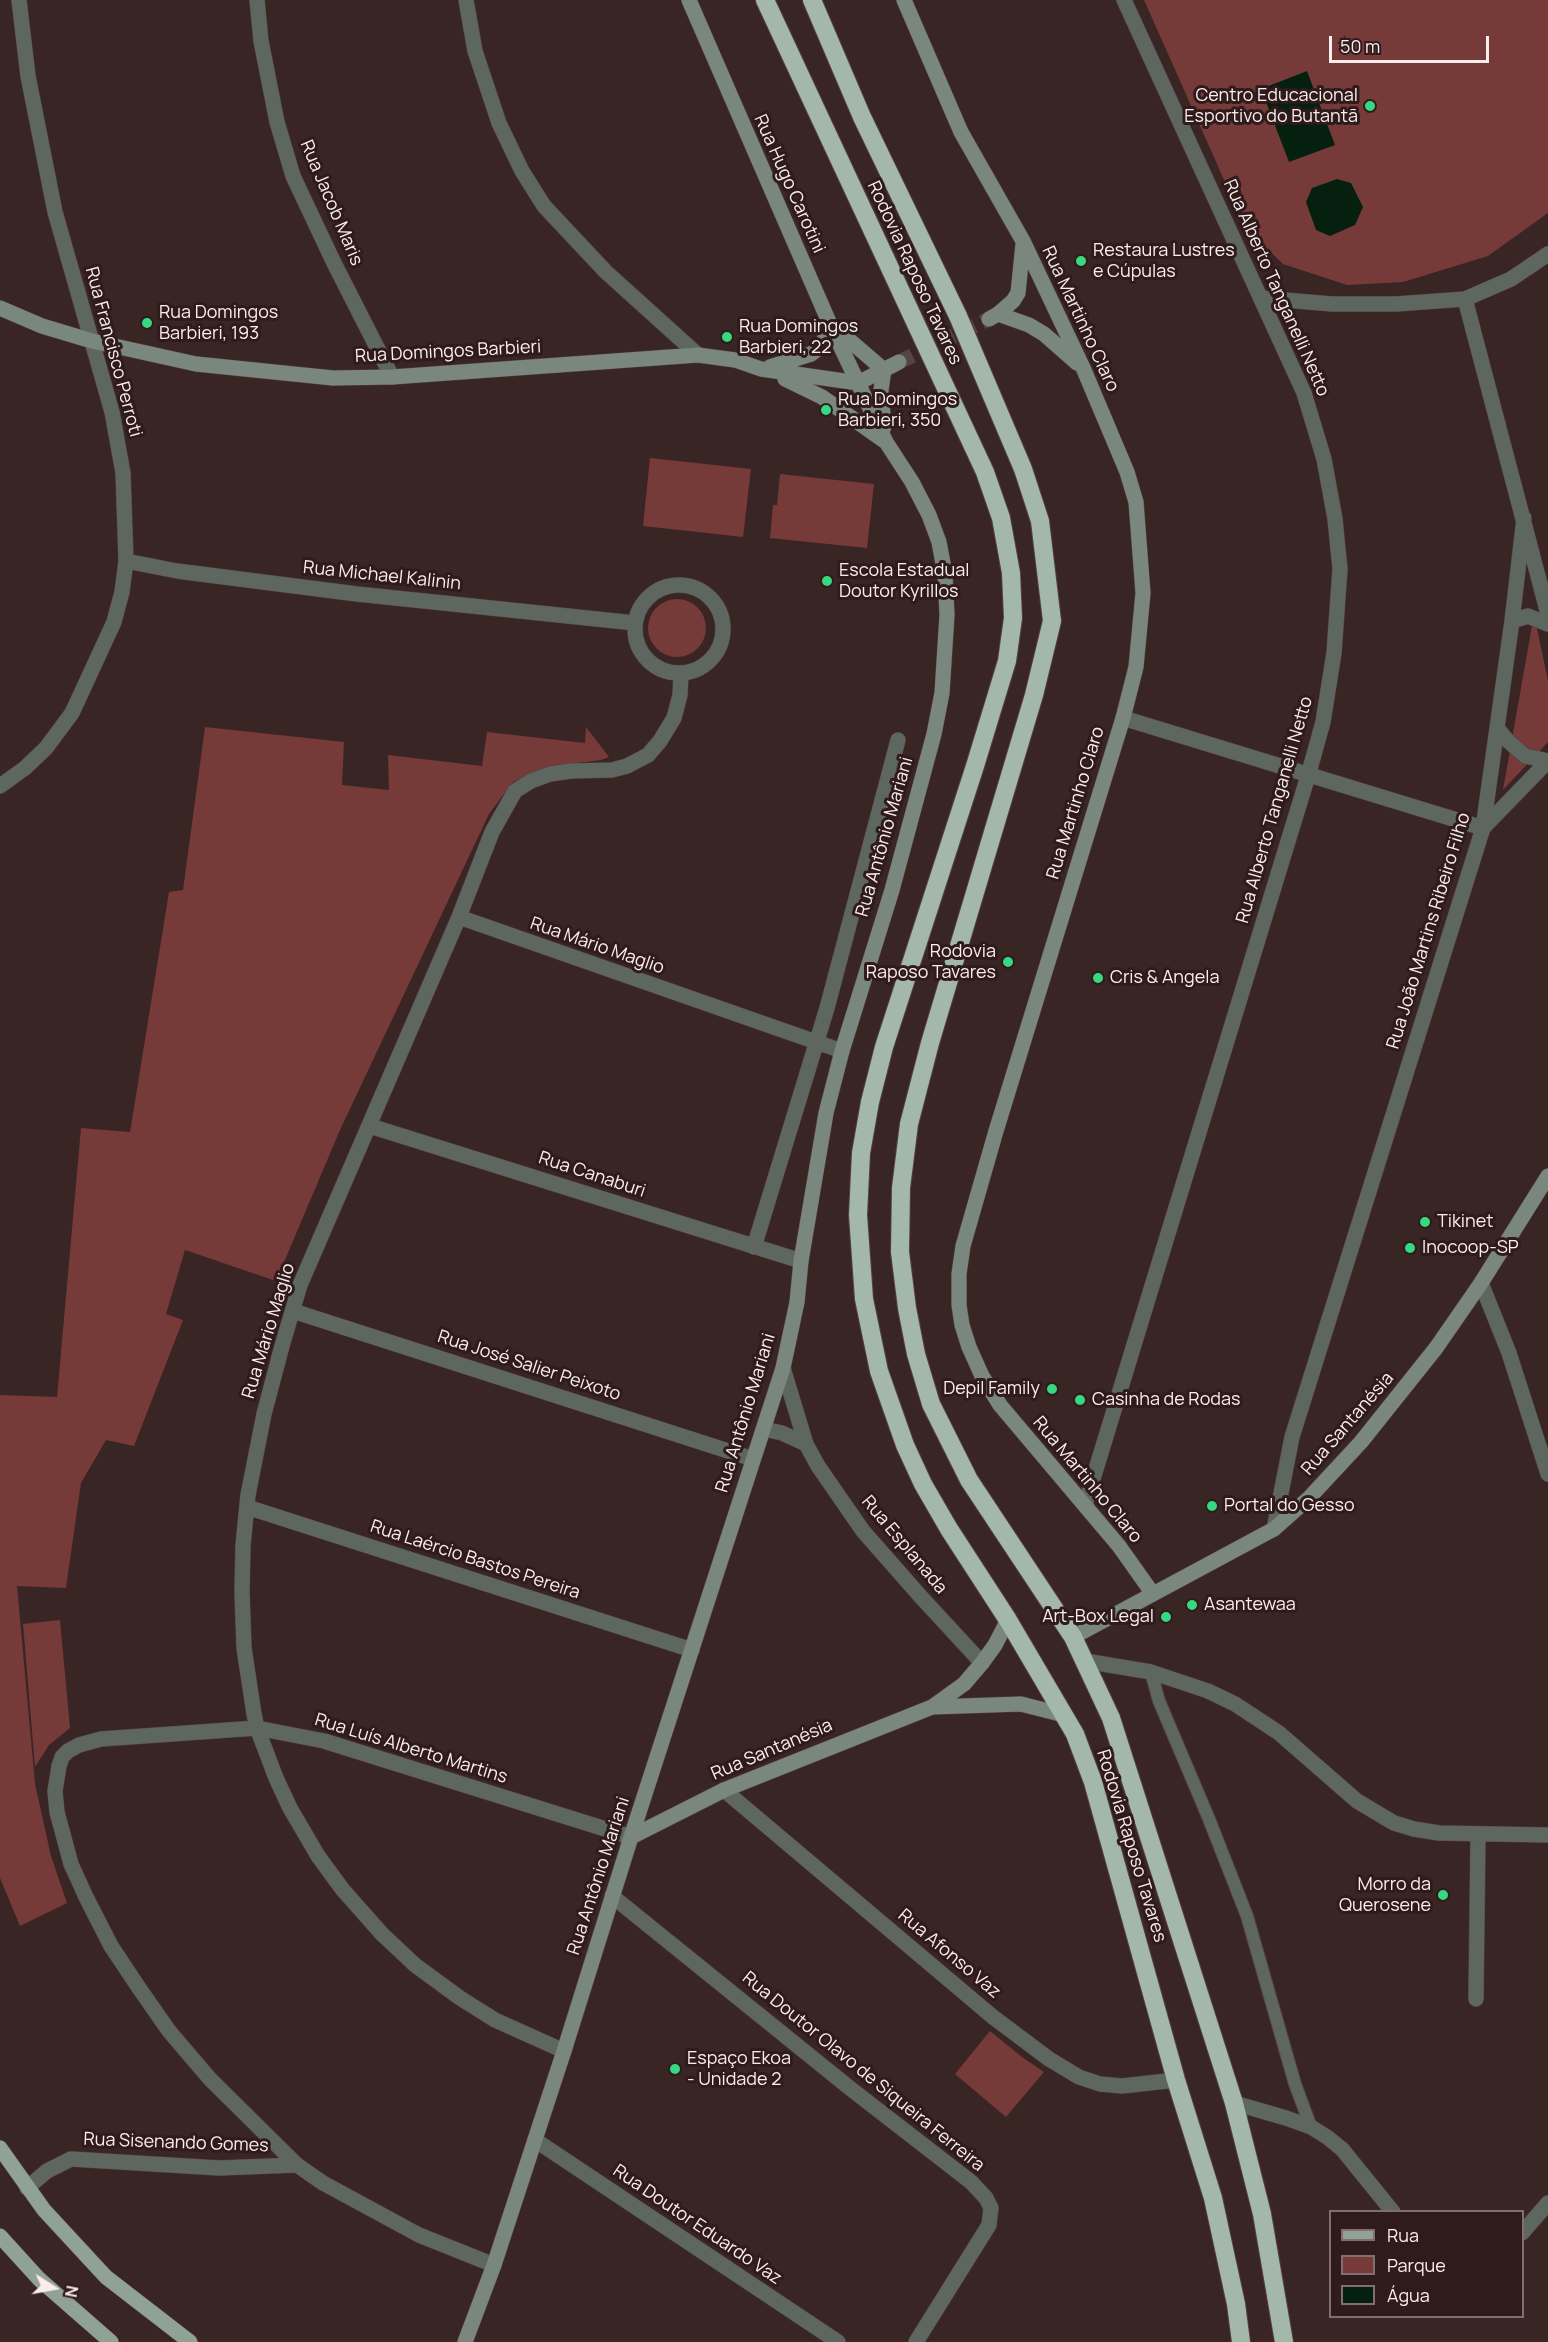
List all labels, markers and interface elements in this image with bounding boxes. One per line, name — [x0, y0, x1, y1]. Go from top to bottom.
scale bar — [1332, 24, 1492, 62]
text: 50 m — [1340, 34, 1380, 58]
place label: Centro Educacional Esportivo do Butantã — [1184, 85, 1358, 128]
marker: Centro Educacional Esportivo do Butantã — [1363, 99, 1377, 113]
street label: Rua Hugo Carotini — [749, 111, 829, 257]
street label: Rua Jacob Maris — [295, 137, 367, 269]
street label: Rua Alberto Tanganelli Netto — [1218, 176, 1334, 400]
street label: Rodovia Raposo Tavares — [862, 178, 966, 368]
place label: Restaura Lustres e Cúpulas — [1093, 240, 1235, 282]
street label: Rua Martinho Claro — [1037, 243, 1123, 395]
marker: Restaura Lustres e Cúpulas — [1074, 254, 1088, 268]
street label: Rua Francisco Perroti — [80, 265, 146, 439]
place label: Rua Domingos Barbieri, 193 — [159, 302, 278, 344]
marker: Rua Domingos Barbieri, 193 — [140, 316, 154, 330]
place label: Rua Domingos Barbieri, 22 — [739, 316, 858, 358]
marker: Rua Domingos Barbieri, 22 — [720, 330, 734, 344]
street label: Rua Domingos Barbieri — [354, 336, 542, 368]
place label: Rua Domingos Barbieri, 350 — [838, 389, 957, 432]
marker: Rua Domingos Barbieri, 350 — [819, 403, 833, 417]
street label: Rua Michael Kalinin — [302, 557, 462, 595]
place label: Escola Estadual Doutor Kyrillos — [839, 560, 969, 602]
marker: Escola Estadual Doutor Kyrillos — [820, 574, 834, 588]
street label: Rua Alberto Tanganelli Netto — [1232, 694, 1318, 926]
street label: Rua Martinho Claro — [1043, 724, 1109, 882]
street label: Rua Antônio Mariani — [852, 755, 918, 919]
street label: Rua João Martins Ribeiro Filho — [1383, 810, 1475, 1052]
street label: Rua Mário Maglio — [527, 913, 667, 979]
place label: Rodovia Raposo Tavares — [866, 941, 996, 984]
marker: Rodovia Raposo Tavares — [1001, 955, 1015, 969]
place label: Cris & Angela — [1110, 967, 1219, 989]
marker: Cris & Angela — [1091, 971, 1105, 985]
street label: Rua Canaburi — [536, 1148, 648, 1202]
place label: Tikinet — [1437, 1211, 1493, 1233]
marker: Tikinet — [1418, 1215, 1432, 1229]
place label: Inocoop-SP — [1422, 1237, 1519, 1259]
marker: Inocoop-SP — [1403, 1241, 1417, 1255]
street label: Rua Mário Maglio — [238, 1261, 300, 1401]
street label: Rua José Salier Peixoto — [435, 1326, 623, 1406]
street label: Rua Antônio Mariani — [712, 1331, 780, 1495]
street label: Rua Santanésia — [1297, 1368, 1399, 1480]
place label: Depil Family — [943, 1378, 1040, 1400]
marker: Depil Family — [1045, 1382, 1059, 1396]
place label: Casinha de Rodas — [1092, 1389, 1240, 1411]
marker: Casinha de Rodas — [1073, 1393, 1087, 1407]
street label: Rua Martinho Claro — [1028, 1412, 1146, 1548]
street label: Rua Esplanada — [857, 1491, 951, 1599]
place label: Portal do Gesso — [1224, 1495, 1355, 1517]
marker: Portal do Gesso — [1205, 1499, 1219, 1513]
street label: Rua Laércio Bastos Pereira — [367, 1516, 583, 1604]
place label: Asantewaa — [1204, 1594, 1296, 1616]
marker: Asantewaa — [1185, 1598, 1199, 1612]
place label: Art-Box Legal — [1042, 1606, 1154, 1628]
marker: Art-Box Legal — [1159, 1610, 1173, 1624]
street label: Rua Luís Alberto Martins — [312, 1709, 510, 1789]
street label: Rua Santanésia — [708, 1715, 836, 1785]
street label: Rodovia Raposo Tavares — [1091, 1747, 1171, 1945]
street label: Rua Antônio Mariani — [563, 1794, 635, 1958]
place label: Morro da Querosene — [1339, 1874, 1431, 1916]
marker: Morro da Querosene — [1436, 1888, 1450, 1902]
street label: Rua Afonso Vaz — [893, 1905, 1005, 2003]
street label: Rua Doutor Olavo de Siqueira Ferreira — [738, 1968, 988, 2176]
place label: Espaço Ekoa - Unidade 2 — [687, 2048, 791, 2090]
marker: Espaço Ekoa - Unidade 2 — [668, 2062, 682, 2076]
street label: Rua Sisenando Gomes — [83, 2129, 269, 2157]
street label: Rua Doutor Eduardo Vaz — [608, 2160, 786, 2290]
legend — [1329, 2210, 1524, 2318]
text: Rua — [1387, 2223, 1419, 2247]
text: Parque — [1387, 2253, 1446, 2277]
north arrow — [24, 2258, 84, 2318]
text: Água — [1387, 2283, 1430, 2307]
text: N — [60, 2284, 84, 2299]

